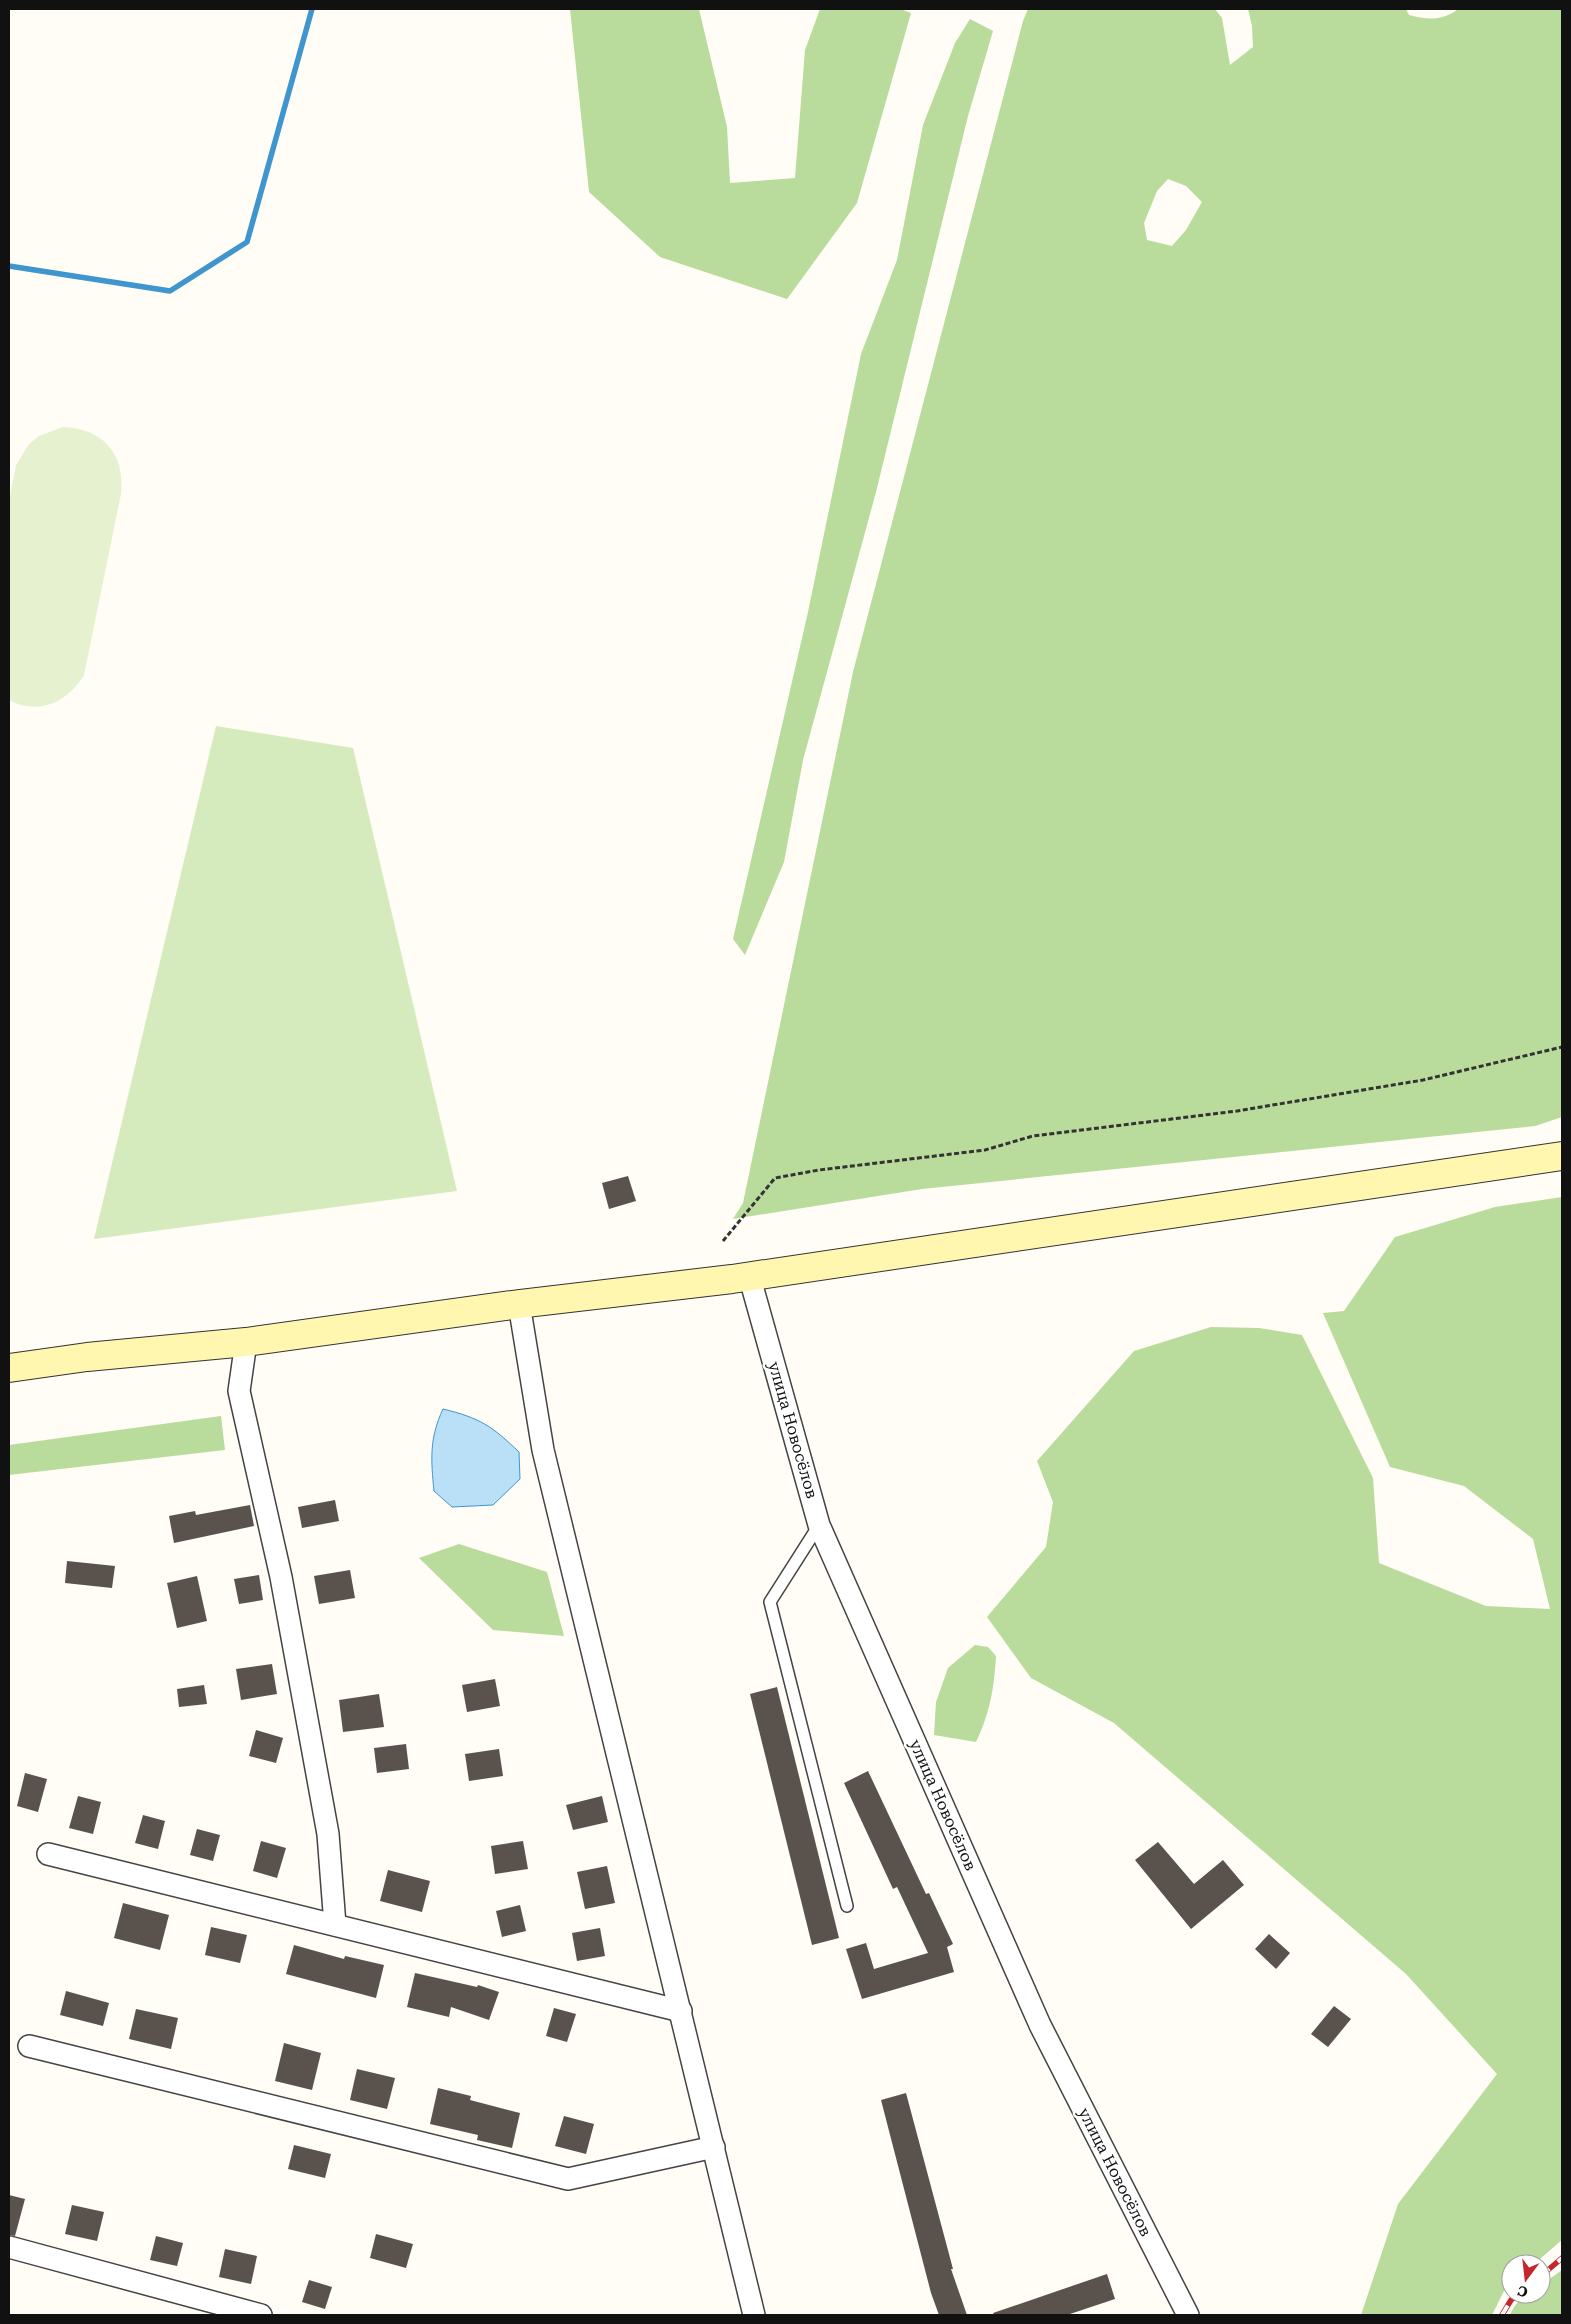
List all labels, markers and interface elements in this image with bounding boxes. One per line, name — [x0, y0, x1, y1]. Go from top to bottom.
street label: улица Новосёлов — [764, 1359, 822, 1501]
street label: улица Новосёлов — [905, 1736, 981, 1874]
street label: улица Новосёлов — [1074, 2105, 1156, 2239]
north arrow — [1501, 2254, 1551, 2304]
text: С — [1516, 2283, 1529, 2301]

